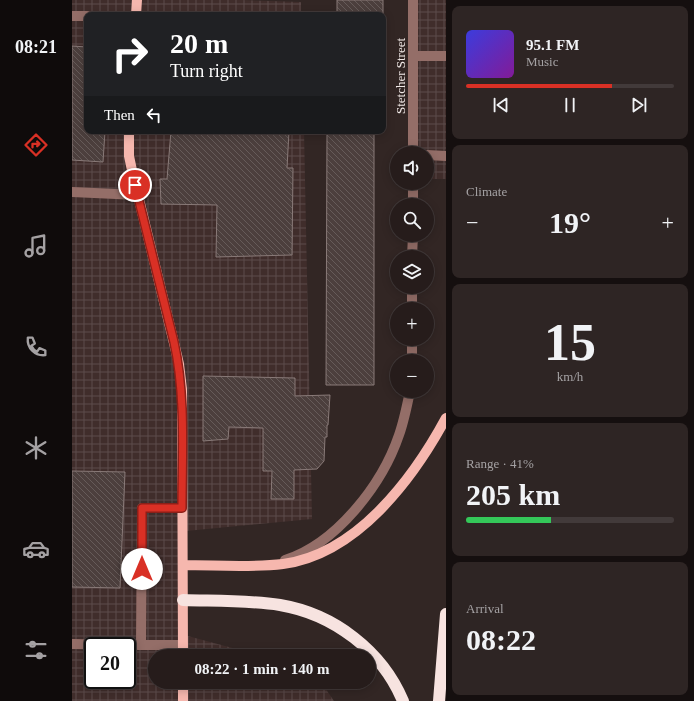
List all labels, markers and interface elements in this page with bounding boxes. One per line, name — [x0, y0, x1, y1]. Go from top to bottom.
icon: right — [104, 28, 156, 80]
text: 20 m — [170, 28, 228, 59]
text: 08:21 — [15, 37, 57, 57]
text: 95.1 FM — [526, 37, 579, 53]
street label: Stetcher Street — [393, 38, 408, 114]
text: Music — [526, 54, 559, 69]
text: Turn right — [170, 61, 243, 81]
icon: previous — [490, 94, 512, 116]
icon: pause — [559, 94, 581, 116]
icon: next — [628, 94, 650, 116]
icon: left — [143, 104, 165, 126]
text: Then — [104, 107, 135, 123]
icon: directions — [22, 131, 50, 159]
map controls — [390, 146, 434, 398]
button: sound — [390, 146, 434, 190]
pin — [118, 168, 152, 202]
icon: arrive — [124, 174, 146, 196]
text: Climate — [466, 184, 507, 199]
button: search — [390, 198, 434, 242]
text: 19° — [549, 206, 591, 239]
text: − — [466, 210, 478, 235]
text: + — [662, 210, 674, 235]
icon: music — [22, 232, 50, 260]
button: layers — [390, 250, 434, 294]
button: + — [390, 302, 434, 346]
text: 15 — [544, 314, 596, 371]
icon: phone — [22, 333, 50, 361]
button: − — [390, 354, 434, 398]
text: km/h — [557, 369, 583, 384]
icon: climate — [22, 434, 50, 462]
text: Range · 41% — [466, 456, 534, 471]
text: 205 km — [466, 478, 560, 511]
icon: car — [22, 535, 50, 563]
position arrow — [121, 548, 163, 590]
text: Arrival — [466, 601, 504, 616]
text: 08:22 — [466, 623, 536, 656]
icon: filters — [22, 636, 50, 664]
speed limit sign: 20 — [84, 637, 136, 689]
text: 08:22 · 1 min · 140 m — [195, 661, 330, 677]

